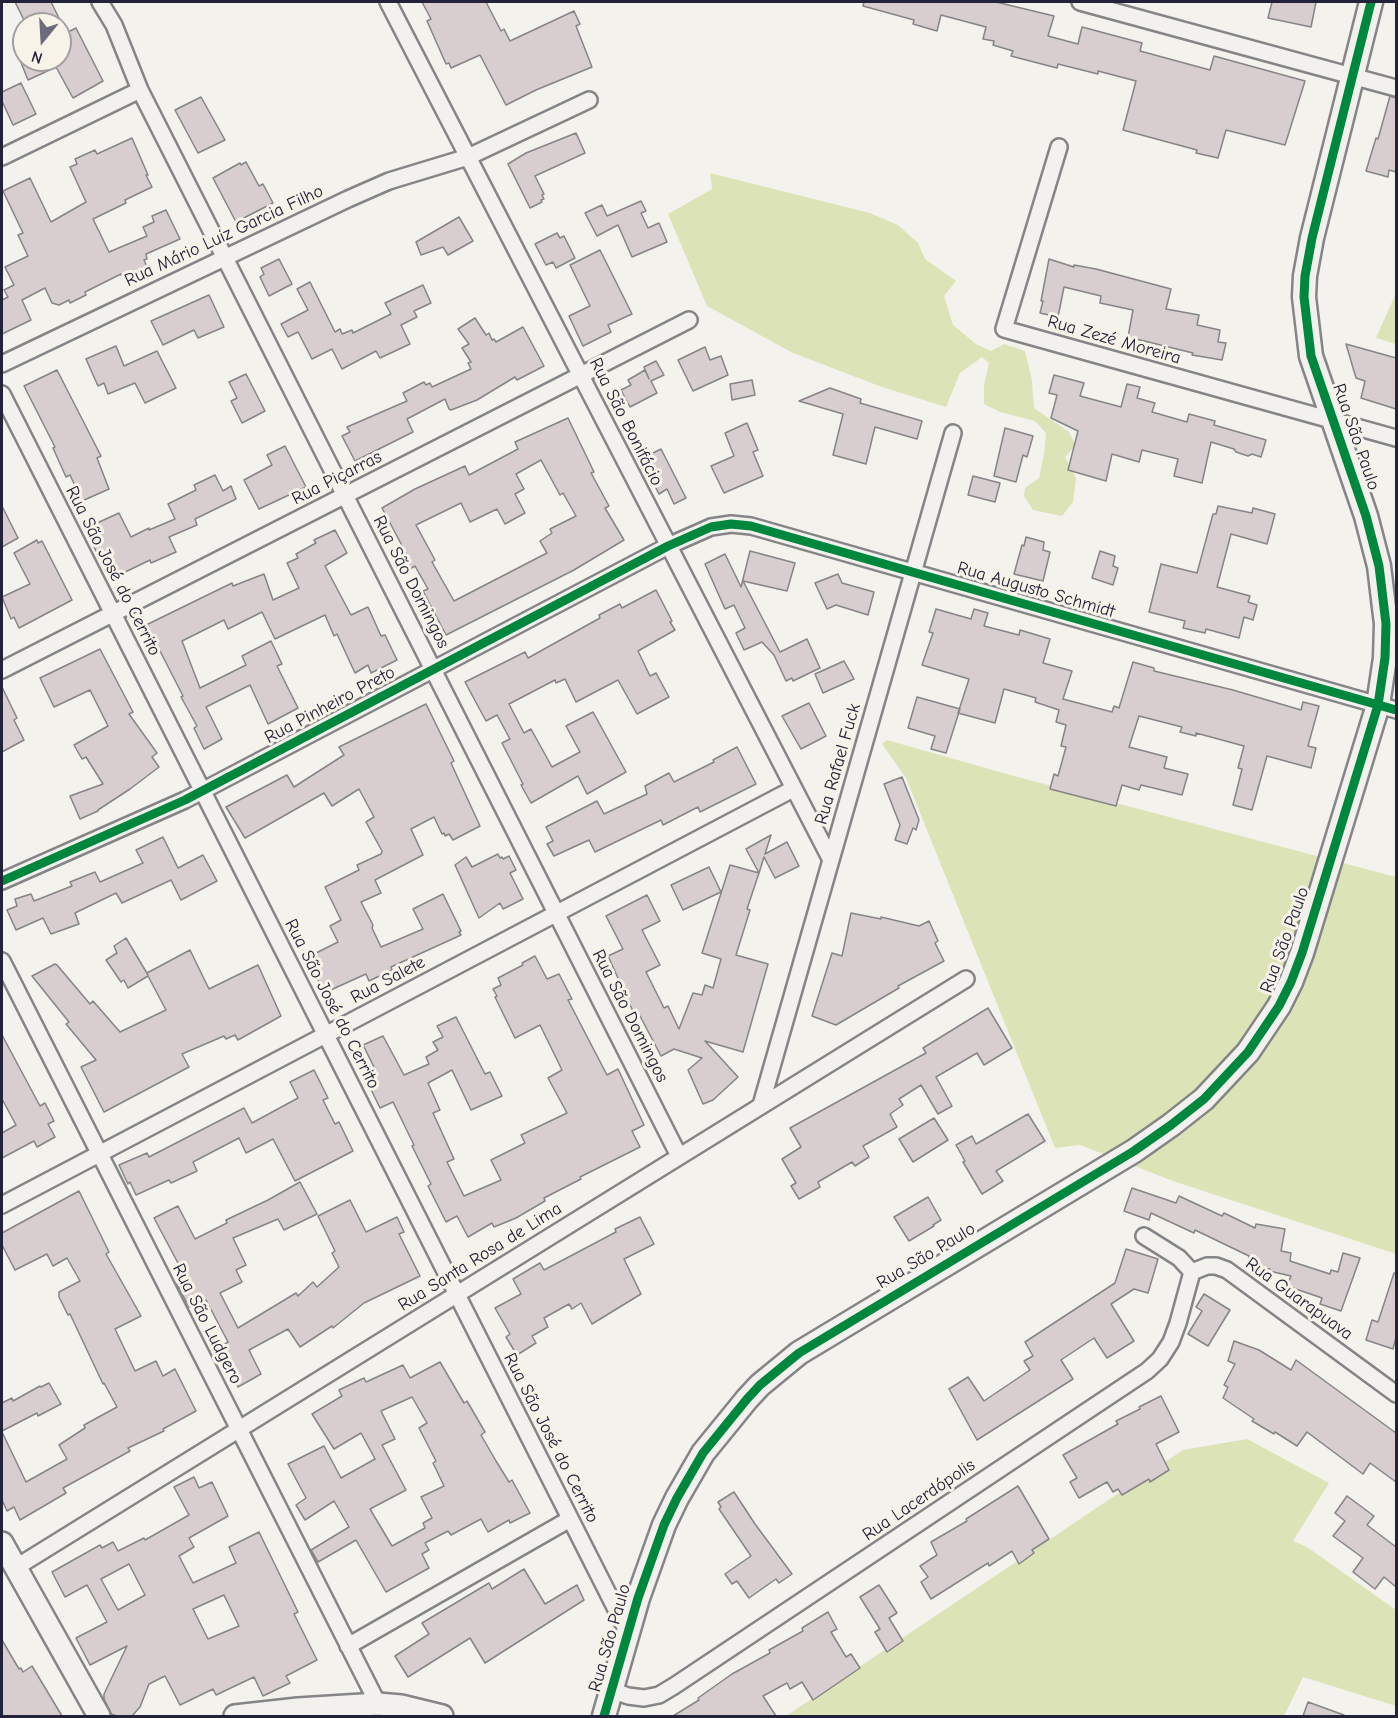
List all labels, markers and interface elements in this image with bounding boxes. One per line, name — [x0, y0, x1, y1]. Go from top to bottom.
north arrow — [12, 12, 72, 72]
text: N — [29, 47, 45, 67]
street label: Rua Mário Luiz Garcia Filho — [121, 180, 327, 292]
street label: Rua Zezé Moreira — [1045, 311, 1183, 369]
street label: Rua São Bonifácio — [584, 354, 668, 490]
street label: Rua São Paulo — [1328, 381, 1384, 493]
street label: Rua Piçarras — [288, 446, 386, 510]
street label: Rua São José do Cerrito — [61, 482, 165, 660]
street label: Rua São Domingos — [368, 512, 454, 652]
street label: Rua Augusto Schmidt — [955, 557, 1117, 623]
street label: Rua Pinheiro Preto — [261, 662, 399, 748]
street label: Rua Rafael Fuck — [810, 701, 866, 827]
street label: Rua São Paulo — [1256, 884, 1314, 996]
street label: Rua São José do Cerrito — [280, 915, 384, 1093]
street label: Rua São Domingos — [587, 946, 673, 1086]
street label: Rua Salete — [347, 951, 429, 1009]
street label: Rua Santa Rosa de Lima — [394, 1198, 566, 1316]
street label: Rua São Paulo — [873, 1218, 979, 1294]
street label: Rua Guarapuava — [1241, 1253, 1357, 1345]
street label: Rua São Ludgero — [167, 1260, 247, 1388]
street label: Rua São José do Cerrito — [499, 1349, 603, 1527]
street label: Rua Lacerdópolis — [859, 1454, 979, 1546]
street label: Rua São Paulo — [584, 1582, 636, 1694]

